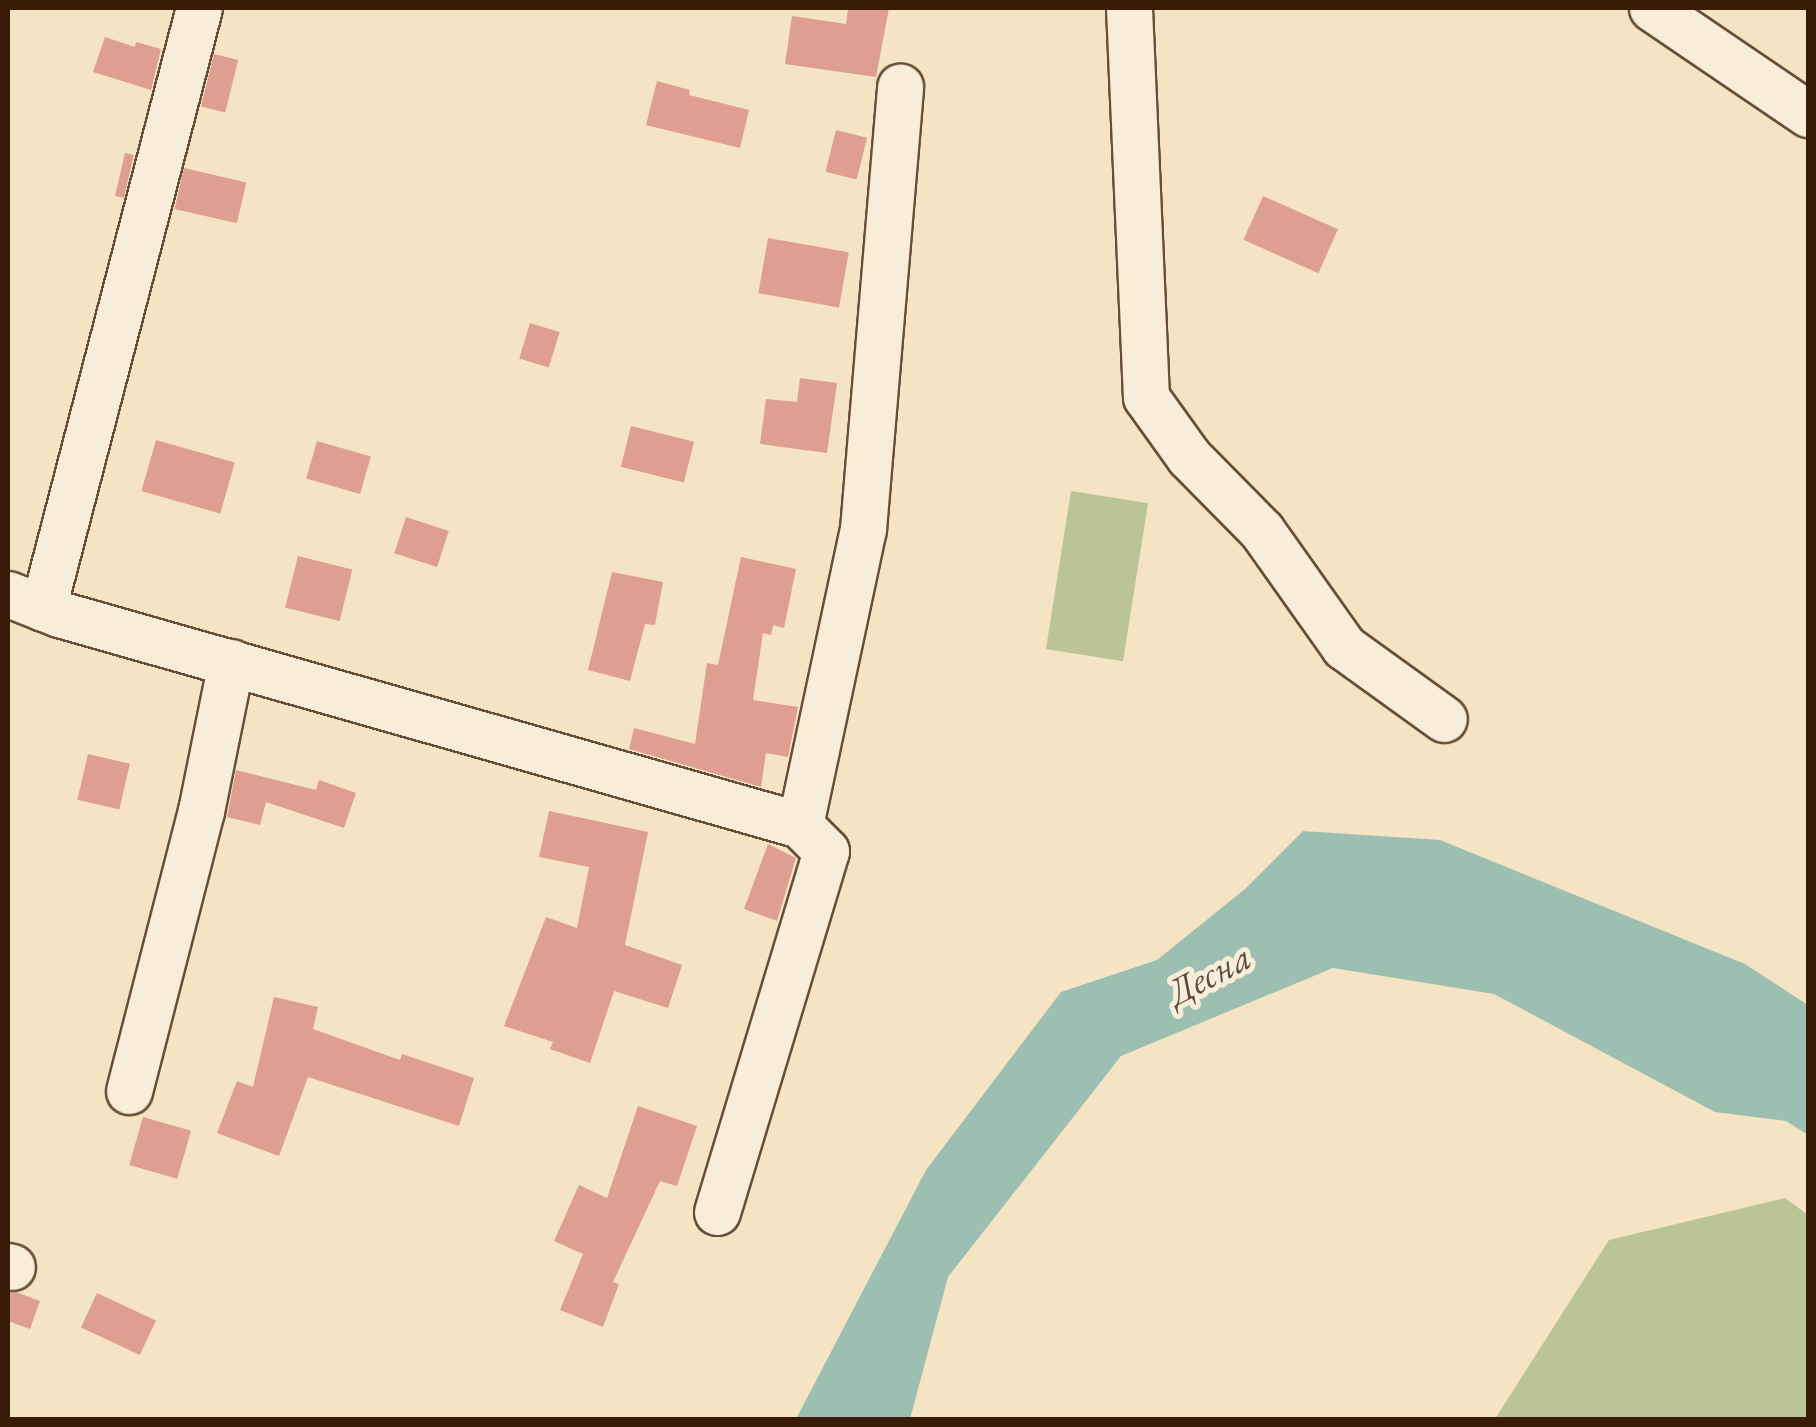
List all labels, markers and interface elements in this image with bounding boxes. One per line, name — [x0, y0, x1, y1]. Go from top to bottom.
water label: Десна — [1159, 933, 1259, 1015]

